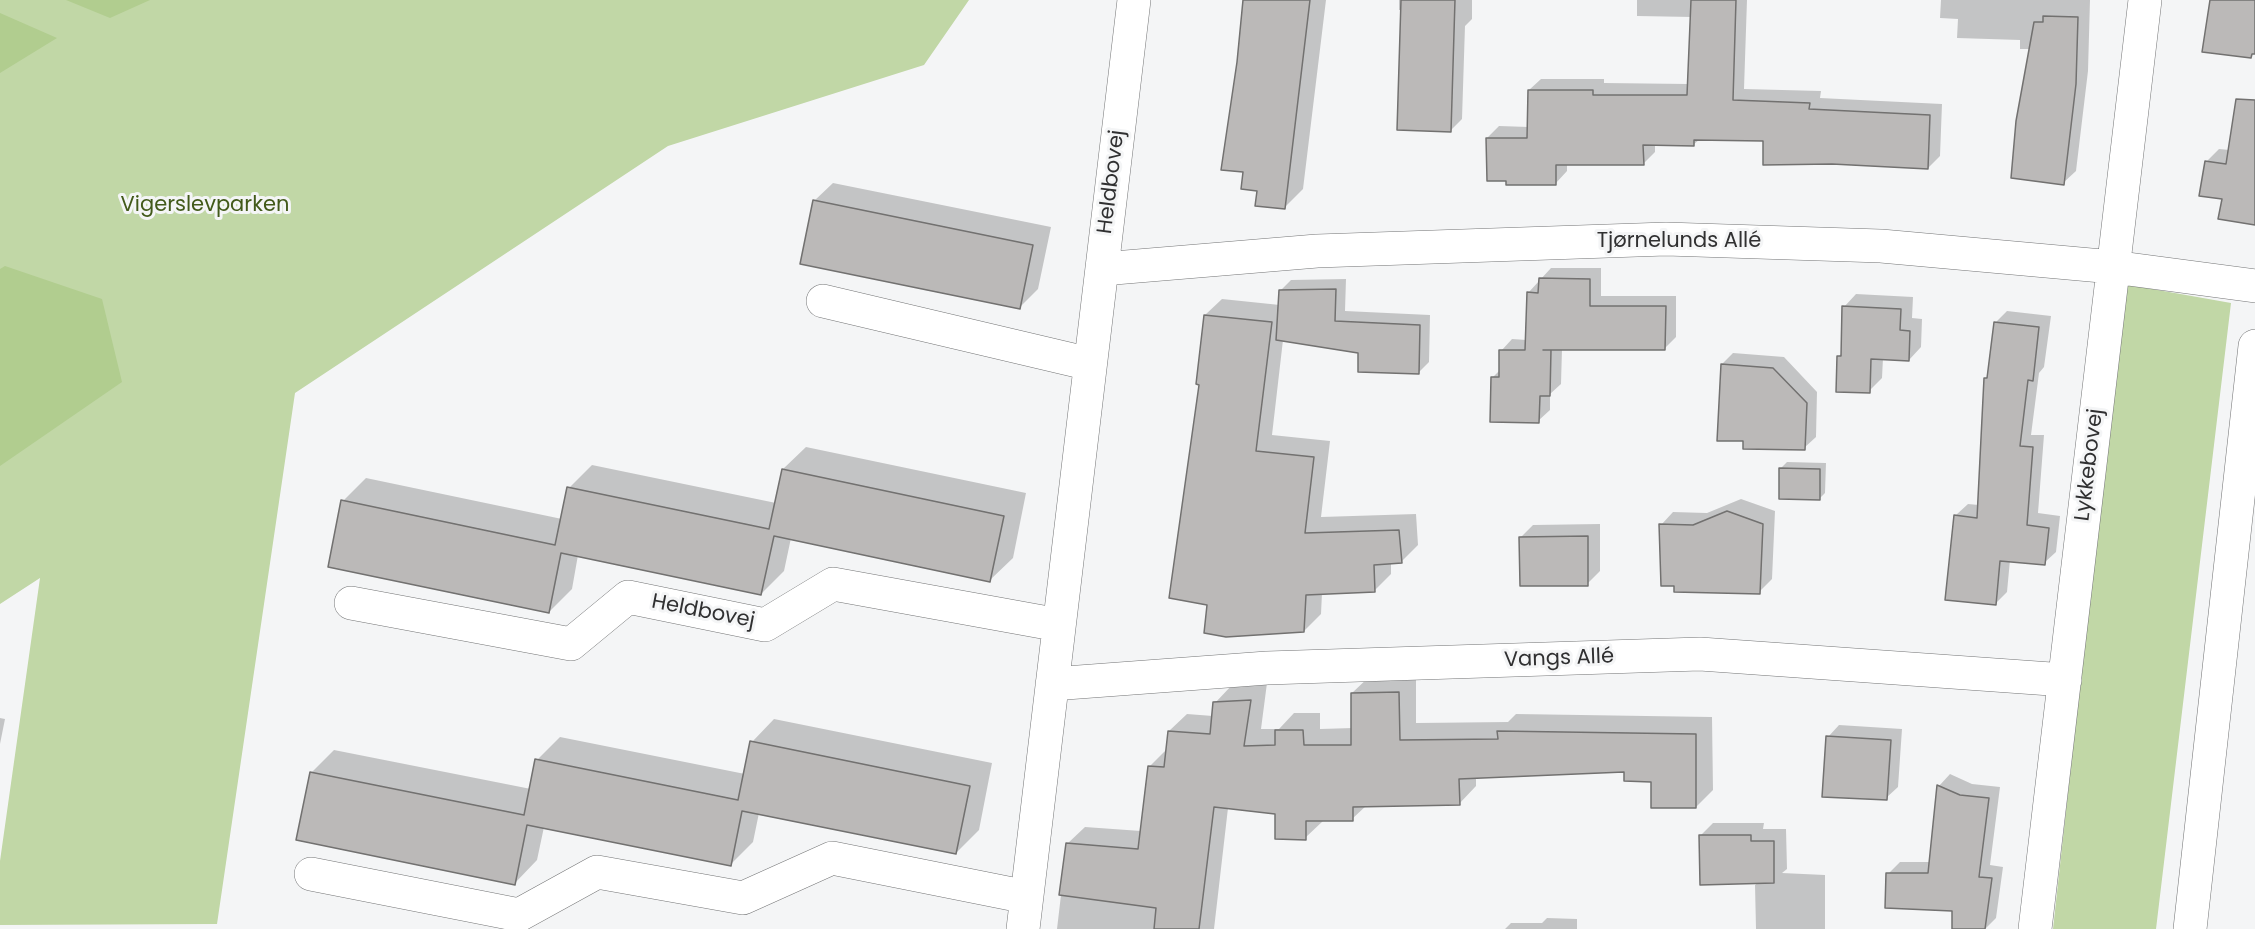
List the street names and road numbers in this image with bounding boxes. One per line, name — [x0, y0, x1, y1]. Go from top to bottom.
street label: Heldbovej — [1093, 129, 1131, 235]
street label: Tjørnelunds Allé — [1597, 229, 1761, 255]
street label: Lykkebovej — [2071, 407, 2109, 523]
street label: Heldbovej — [649, 590, 757, 634]
street label: Vangs Allé — [1504, 644, 1614, 674]

